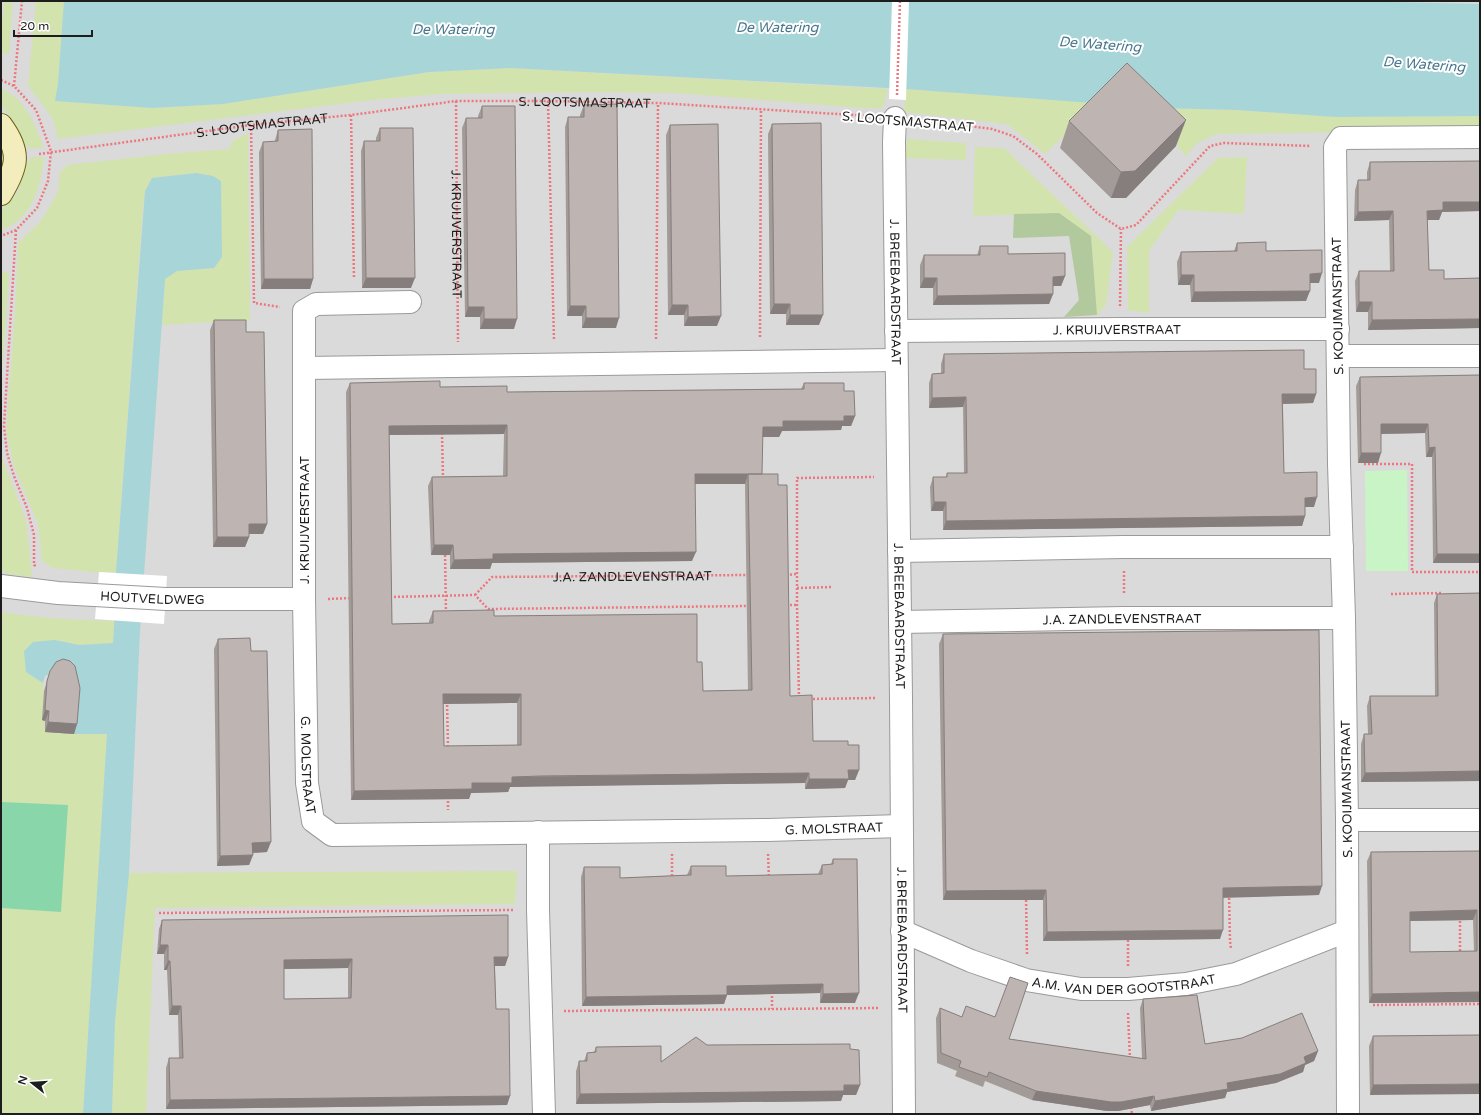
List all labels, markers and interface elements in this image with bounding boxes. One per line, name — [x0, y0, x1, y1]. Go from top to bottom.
scale bar — [14, 12, 92, 38]
text: 20 m — [20, 19, 49, 33]
water label: De Watering — [736, 19, 819, 36]
water label: De Watering — [412, 21, 495, 38]
water label: De Watering — [1058, 33, 1143, 56]
water label: De Watering — [1382, 53, 1467, 76]
street label: S. LOOTSMASTRAAT — [518, 94, 651, 112]
street label: S. LOOTSMASTRAAT — [841, 108, 975, 136]
street label: S. LOOTSMASTRAAT — [195, 110, 329, 141]
street label: J. KRUIJVERSTRAAT — [448, 170, 465, 298]
street label: J. BREEBAARDSTRAAT — [886, 219, 904, 365]
street label: S. KOOIJMANSTRAAT — [1329, 237, 1347, 375]
street label: J. KRUIJVERSTRAAT — [1053, 322, 1181, 339]
street label: J. KRUIJVERSTRAAT — [297, 456, 313, 584]
street label: J. BREEBAARDSTRAAT — [890, 543, 908, 689]
street label: J.A. ZANDLEVENSTRAAT — [553, 568, 712, 586]
street label: HOUTVELDWEG — [100, 588, 205, 608]
street label: J.A. ZANDLEVENSTRAAT — [1042, 611, 1201, 628]
street label: G. MOLSTRAAT — [297, 716, 319, 815]
street label: S. KOOIJMANSTRAAT — [1338, 720, 1356, 858]
street label: G. MOLSTRAAT — [785, 820, 883, 838]
street label: J. BREEBAARDSTRAAT — [893, 867, 910, 1013]
street label: A.M. VAN DER GOOTSTRAAT — [1031, 971, 1217, 998]
north arrow — [12, 1063, 52, 1103]
text: N — [15, 1074, 30, 1086]

